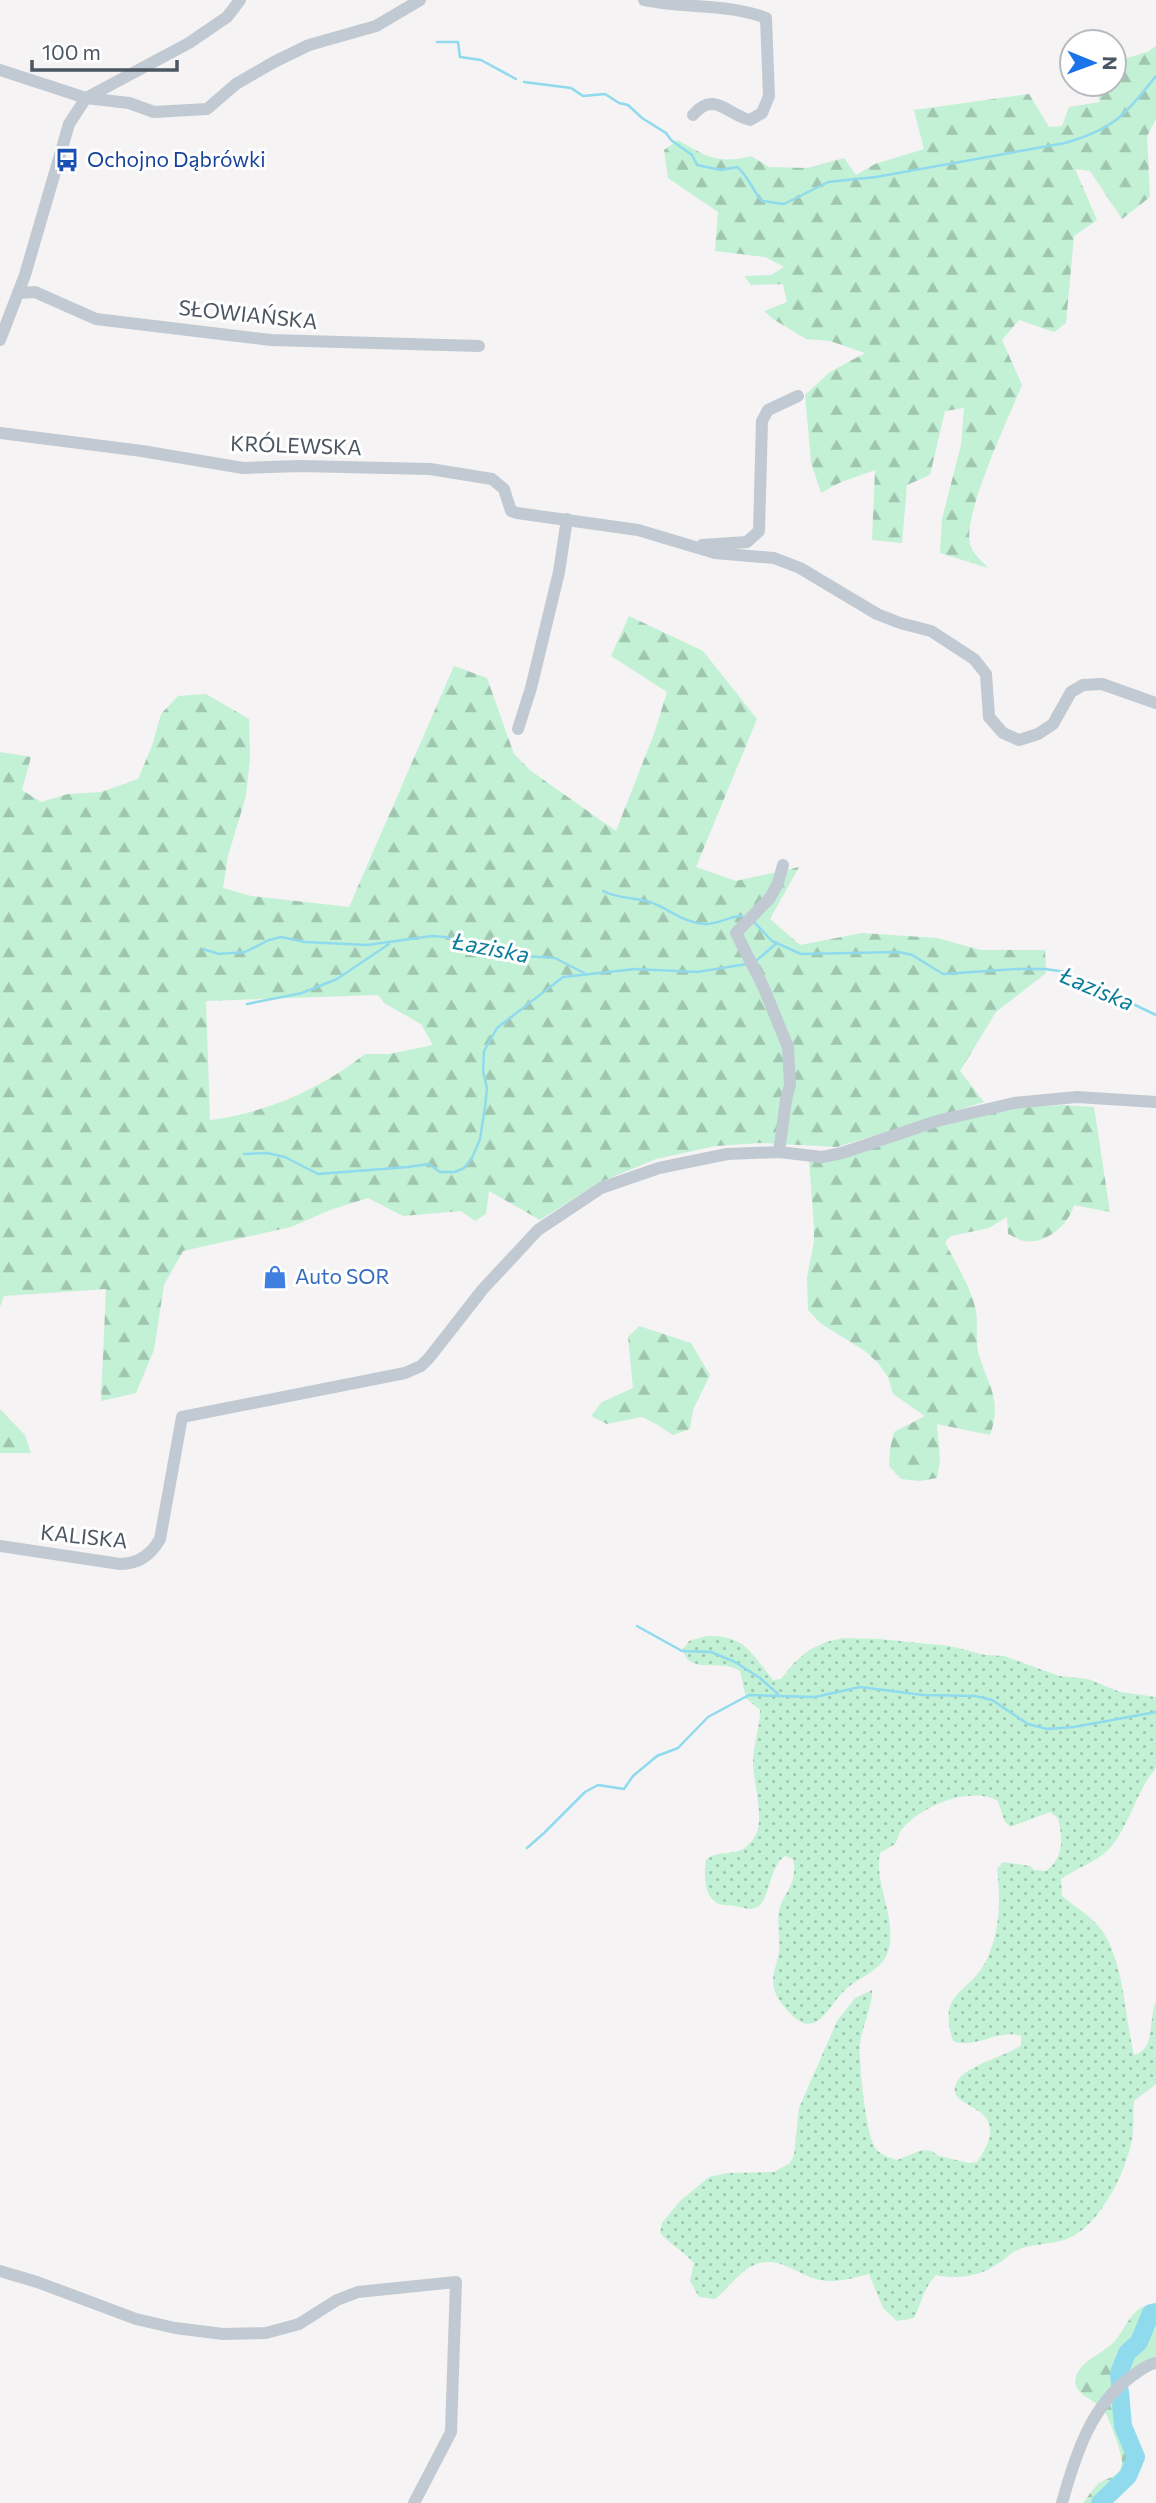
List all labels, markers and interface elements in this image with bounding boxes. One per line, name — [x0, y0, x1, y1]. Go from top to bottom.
scale bar — [32, 28, 177, 72]
north arrow — [1058, 28, 1128, 98]
text: 100 m — [42, 39, 101, 64]
text: N — [1099, 56, 1122, 71]
bus stop icon: Ochojno Dąbrówki — [53, 146, 81, 174]
place label: Ochojno Dąbrówki — [87, 146, 266, 171]
street label: SŁOWIAŃSKA — [178, 294, 319, 333]
street label: KRÓLEWSKA — [230, 430, 362, 459]
water label: Łaziska — [450, 926, 532, 968]
water label: Łaziska — [1056, 960, 1139, 1016]
shop icon: Auto SOR — [261, 1263, 289, 1291]
place label: Auto SOR — [295, 1263, 390, 1288]
street label: KALISKA — [39, 1519, 129, 1553]

